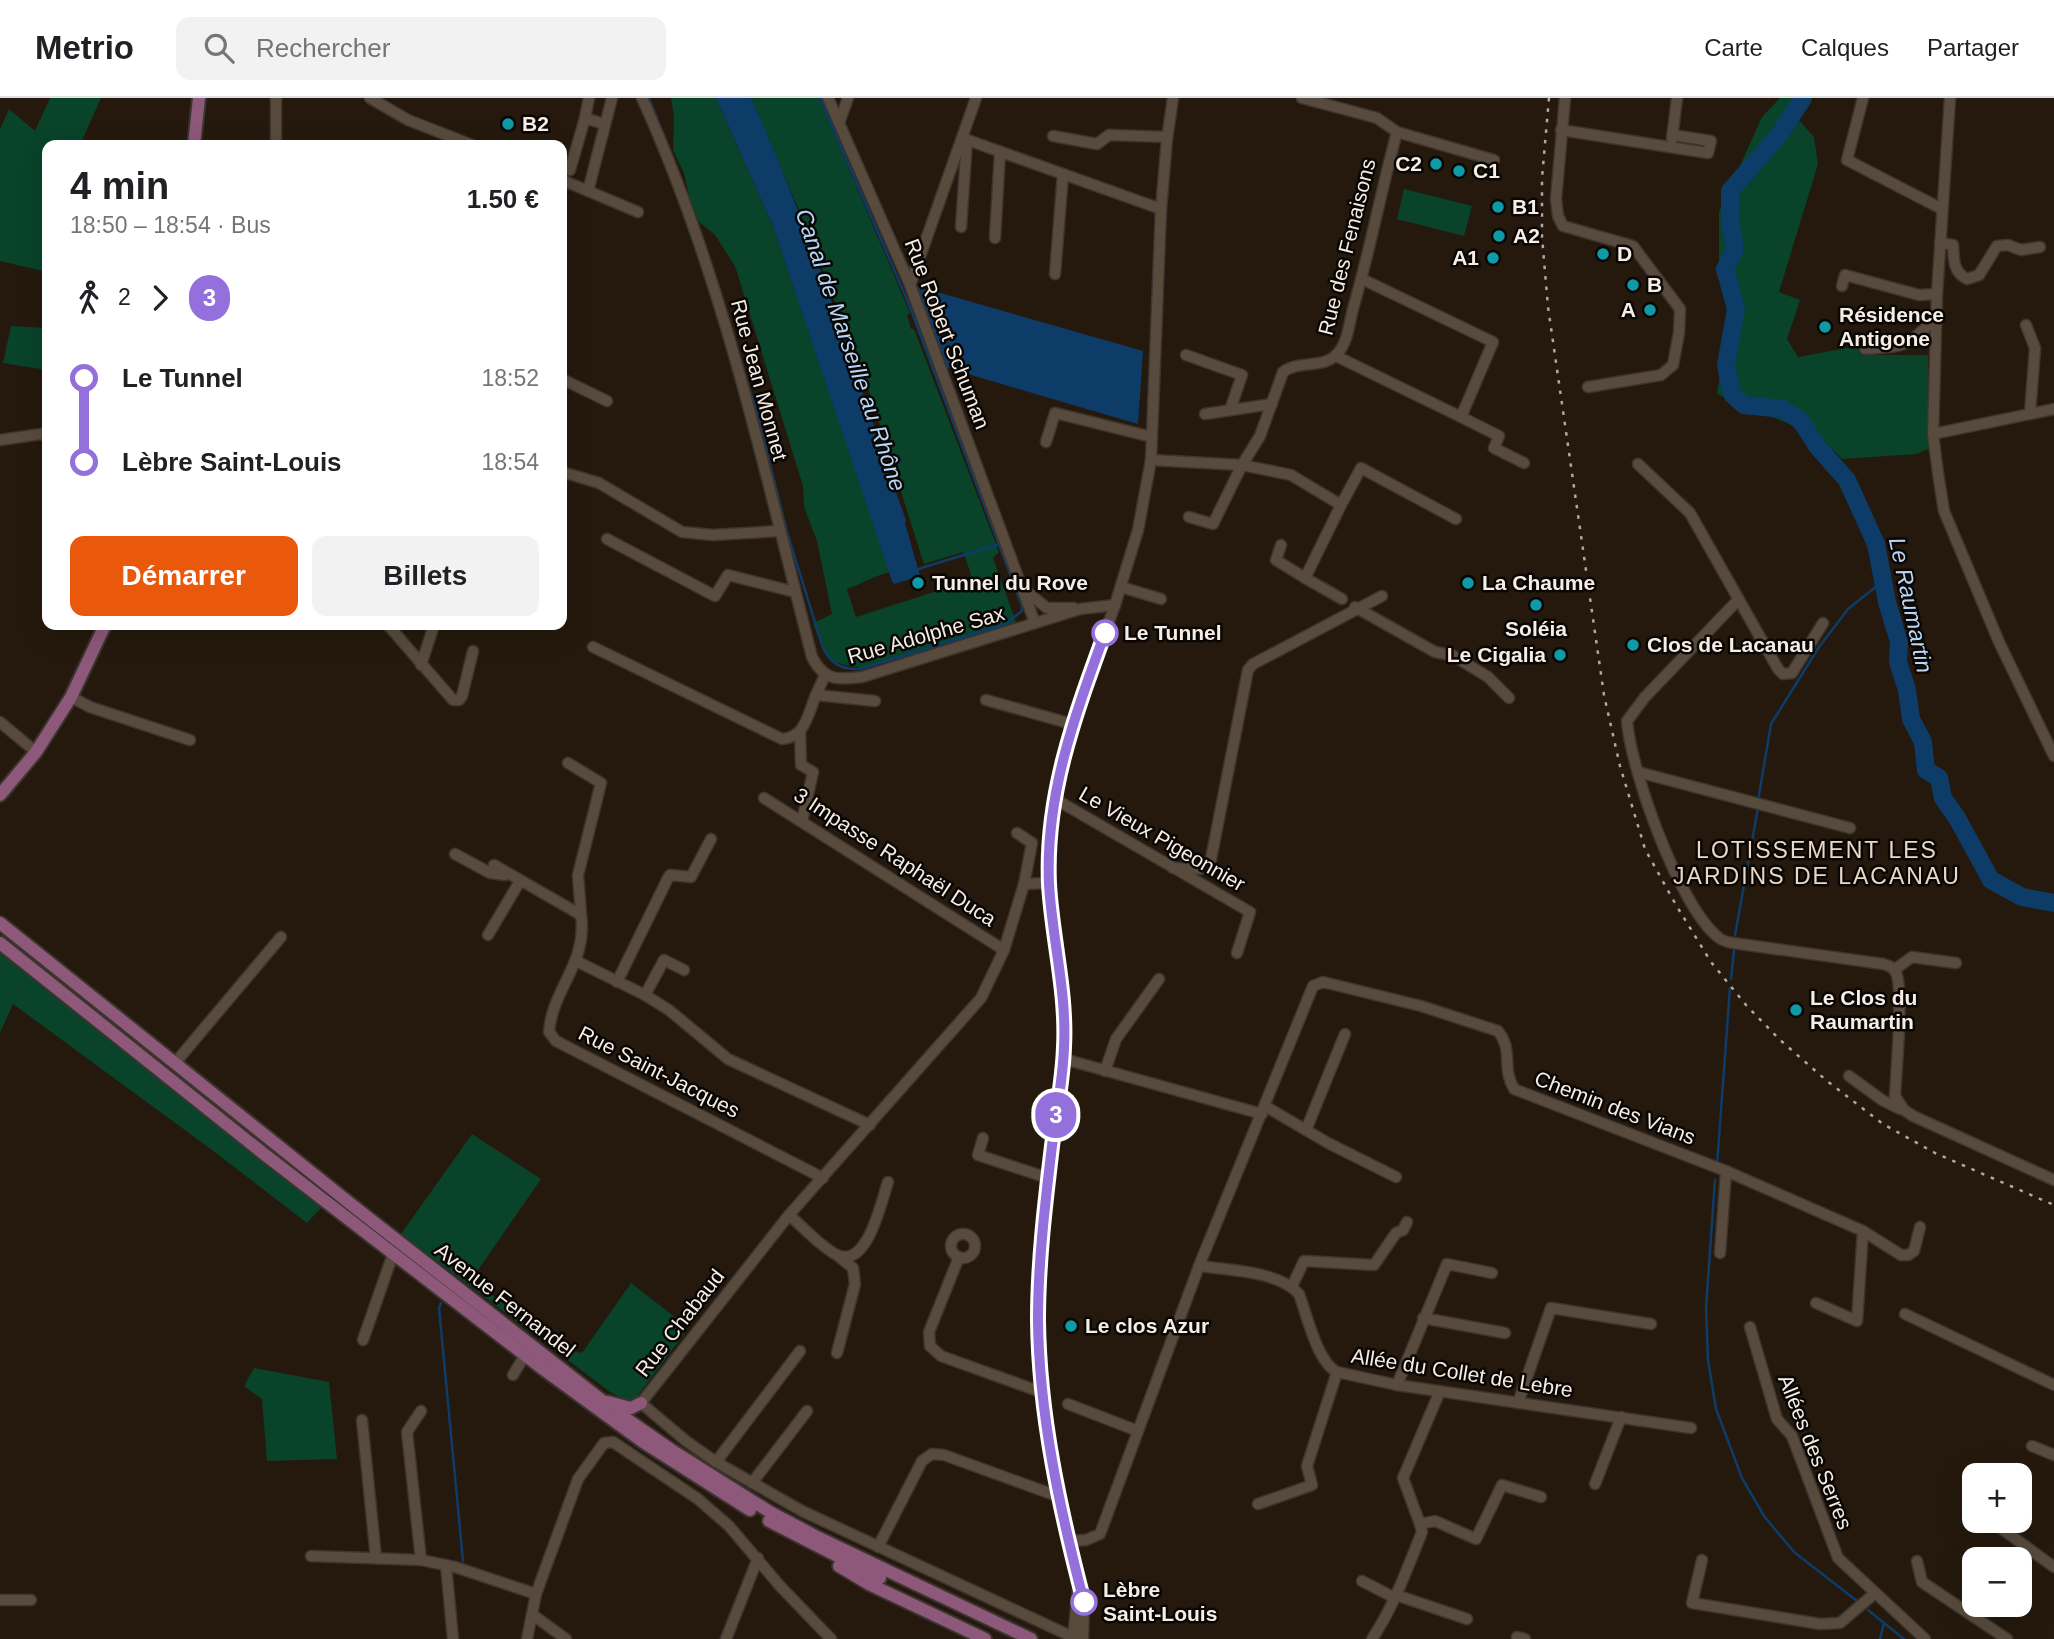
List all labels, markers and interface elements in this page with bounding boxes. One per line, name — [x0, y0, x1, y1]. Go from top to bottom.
search box — [176, 17, 666, 80]
text: Metrio — [35, 29, 134, 66]
icon: search — [200, 29, 238, 67]
text: Rechercher — [256, 33, 390, 63]
text: Carte — [1704, 34, 1763, 61]
text: Calques — [1801, 34, 1889, 61]
text: Partager — [1927, 34, 2019, 61]
place label: B2 — [522, 112, 549, 135]
marker: B2 — [500, 116, 516, 132]
place label: C2 — [1395, 152, 1422, 175]
street label: Rue des Fenaisons — [1313, 156, 1380, 337]
marker: C2 — [1428, 156, 1444, 172]
place label: C1 — [1473, 159, 1500, 182]
marker: C1 — [1451, 163, 1467, 179]
text: 4 min — [70, 165, 169, 207]
text: 1.50 € — [467, 184, 539, 214]
place label: B1 — [1512, 195, 1539, 218]
marker: B1 — [1490, 199, 1506, 215]
water label: Canal de Marseille au Rhône — [790, 206, 912, 494]
text: 18:50 – 18:54 · Bus — [70, 212, 271, 238]
place label: A2 — [1513, 224, 1540, 247]
marker: A2 — [1491, 228, 1507, 244]
street label: Rue Robert Schuman — [901, 235, 994, 432]
place label: D — [1617, 242, 1632, 265]
place label: A1 — [1452, 246, 1479, 269]
marker: D — [1595, 246, 1611, 262]
marker: A1 — [1485, 250, 1501, 266]
place label: B — [1647, 273, 1662, 296]
marker: B — [1625, 277, 1641, 293]
icon: walk — [70, 279, 108, 317]
icon: forward — [141, 279, 179, 317]
text: 2 — [118, 284, 131, 310]
text: 3 — [203, 284, 216, 311]
street label: Rue Jean Monnet — [727, 297, 792, 463]
place label: A — [1621, 298, 1636, 321]
marker: A — [1642, 302, 1658, 318]
place label: Résidence Antigone — [1839, 303, 1944, 350]
marker: Résidence Antigone — [1817, 319, 1833, 335]
text: Le Tunnel — [122, 363, 243, 393]
text: 18:52 — [481, 365, 539, 391]
text: Lèbre Saint-Louis — [122, 447, 342, 477]
text: 18:54 — [481, 449, 539, 475]
water label: Le Raumartin — [1884, 535, 1938, 675]
button: Démarrer — [70, 536, 298, 616]
button: Billets — [312, 536, 539, 616]
place label: Tunnel du Rove — [932, 571, 1088, 594]
place label: La Chaume — [1482, 571, 1595, 594]
marker: Tunnel du Rove — [910, 575, 926, 591]
marker: La Chaume — [1460, 575, 1476, 591]
marker: Soléia — [1528, 597, 1544, 613]
street label: Rue Adolphe Sax — [845, 601, 1008, 668]
place label: Soléia — [1505, 617, 1567, 640]
marker: Le Tunnel — [1092, 620, 1118, 646]
place label: Le Tunnel — [1124, 621, 1222, 644]
place label: Clos de Lacanau — [1647, 633, 1814, 656]
marker: Clos de Lacanau — [1625, 637, 1641, 653]
place label: Le Cigalia — [1447, 643, 1546, 666]
marker: Le Cigalia — [1552, 647, 1568, 663]
street label: Le Vieux Pigeonnier — [1075, 782, 1249, 895]
street label: 3 Impasse Raphaël Duca — [790, 783, 1001, 931]
district label: LOTISSEMENT LES JARDINS DE LACANAU — [1673, 837, 1961, 889]
place label: Le Clos du Raumartin — [1810, 986, 1917, 1033]
marker: Le Clos du Raumartin — [1788, 1002, 1804, 1018]
street label: Rue Saint-Jacques — [575, 1021, 743, 1122]
street label: Chemin des Vians — [1532, 1066, 1699, 1149]
line badge: 3 — [1033, 1092, 1079, 1138]
text: 3 — [1049, 1101, 1063, 1128]
street label: Avenue Fernandel — [431, 1238, 580, 1361]
street label: Rue Chabaud — [631, 1265, 729, 1381]
place label: Le clos Azur — [1085, 1314, 1209, 1337]
marker: Le clos Azur — [1063, 1318, 1079, 1334]
street label: Allée du Collet de Lebre — [1350, 1344, 1575, 1401]
street label: Allées des Serres — [1774, 1371, 1857, 1532]
map controls — [1962, 1463, 2032, 1617]
button: + — [1962, 1463, 2032, 1533]
button: − — [1962, 1547, 2032, 1617]
place label: Lèbre Saint-Louis — [1103, 1578, 1217, 1625]
marker: Lèbre Saint-Louis — [1071, 1589, 1097, 1615]

